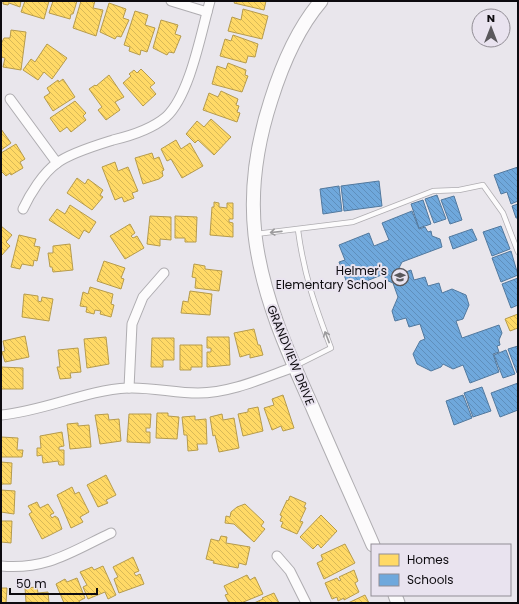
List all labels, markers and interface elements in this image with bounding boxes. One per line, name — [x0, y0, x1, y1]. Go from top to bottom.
north arrow — [471, 8, 511, 48]
text: N — [487, 10, 495, 26]
one-way arrow — [270, 228, 283, 236]
place label: Helmer's Elementary School — [276, 262, 387, 293]
school or university icon: Helmer's Elementary School — [390, 267, 410, 287]
street label: GRANDVIEW DRIVE — [263, 302, 319, 408]
one-way arrow — [322, 332, 330, 344]
legend — [371, 544, 511, 596]
text: Homes — [407, 551, 449, 568]
scale bar — [10, 570, 97, 596]
text: Schools — [407, 571, 454, 588]
text: 50 m — [16, 575, 47, 592]

